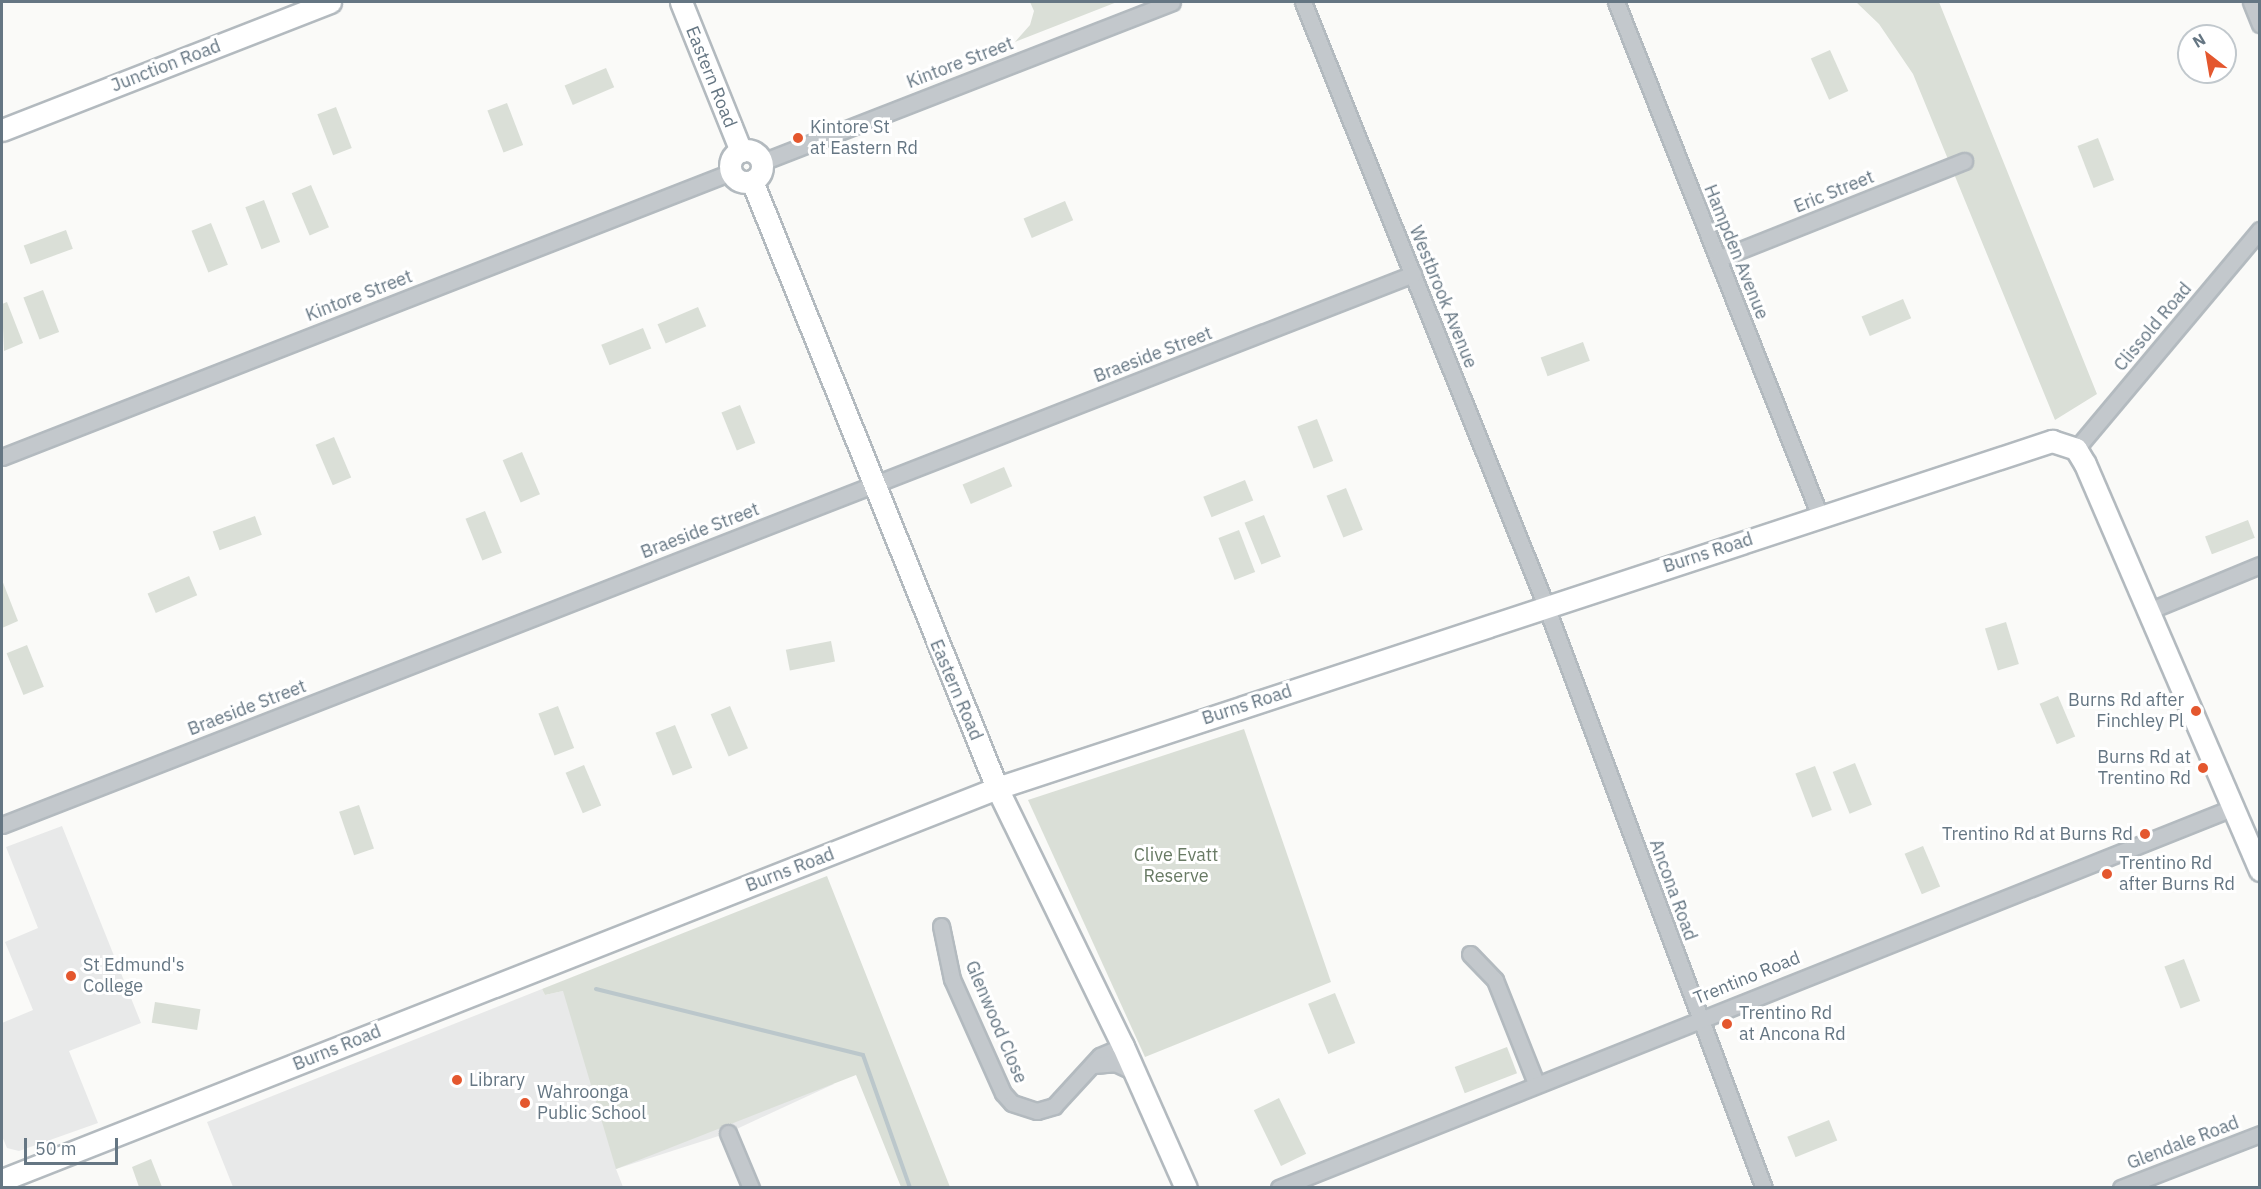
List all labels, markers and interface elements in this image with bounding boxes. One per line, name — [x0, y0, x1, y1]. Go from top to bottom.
street label: Eastern Road — [681, 23, 741, 131]
north arrow — [2177, 24, 2237, 84]
text: N — [2189, 29, 2209, 52]
street label: Kintore Street — [904, 33, 1016, 93]
street label: Junction Road — [108, 35, 224, 97]
place label: Kintore St at Eastern Rd — [810, 117, 918, 160]
marker: Kintore St at Eastern Rd — [791, 131, 805, 145]
street label: Eric Street — [1791, 166, 1877, 218]
street label: Hampden Avenue — [1699, 181, 1773, 323]
street label: Westbrook Avenue — [1405, 223, 1481, 371]
street label: Kintore Street — [303, 266, 415, 326]
street label: Clissold Road — [2110, 278, 2196, 376]
street label: Braeside Street — [1091, 323, 1215, 387]
street label: Braeside Street — [638, 499, 762, 563]
street label: Burns Road — [1660, 528, 1756, 578]
street label: Eastern Road — [925, 636, 987, 744]
street label: Braeside Street — [185, 676, 309, 740]
street label: Burns Road — [1199, 680, 1295, 730]
place label: Burns Rd after Finchley Pl — [2068, 690, 2184, 732]
marker: Burns Rd after Finchley Pl — [2189, 704, 2203, 718]
place label: Burns Rd at Trentino Rd — [2097, 747, 2191, 789]
marker: Burns Rd at Trentino Rd — [2196, 761, 2210, 775]
place label: Trentino Rd at Burns Rd — [1942, 823, 2133, 845]
marker: Trentino Rd at Burns Rd — [2138, 827, 2152, 841]
street label: Ancona Road — [1645, 836, 1701, 944]
street label: Burns Road — [743, 843, 837, 897]
park label: Clive Evatt Reserve — [1134, 845, 1218, 888]
place label: Trentino Rd after Burns Rd — [2119, 853, 2235, 896]
marker: Trentino Rd after Burns Rd — [2100, 867, 2114, 881]
street label: Trentino Road — [1691, 947, 1803, 1009]
place label: St Edmund's College — [83, 955, 185, 998]
street label: Glenwood Close — [961, 958, 1031, 1086]
marker: St Edmund's College — [64, 969, 78, 983]
place label: Trentino Rd at Ancona Rd — [1739, 1003, 1846, 1046]
marker: Trentino Rd at Ancona Rd — [1720, 1017, 1734, 1031]
street label: Burns Road — [290, 1021, 384, 1075]
place label: Library — [469, 1069, 525, 1091]
marker: Library — [450, 1073, 464, 1087]
place label: Wahroonga Public School — [537, 1082, 646, 1124]
marker: Wahroonga Public School — [518, 1096, 532, 1110]
street label: Glendale Road — [2124, 1112, 2242, 1174]
scale bar — [27, 1126, 122, 1164]
text: 50 m — [35, 1137, 77, 1160]

